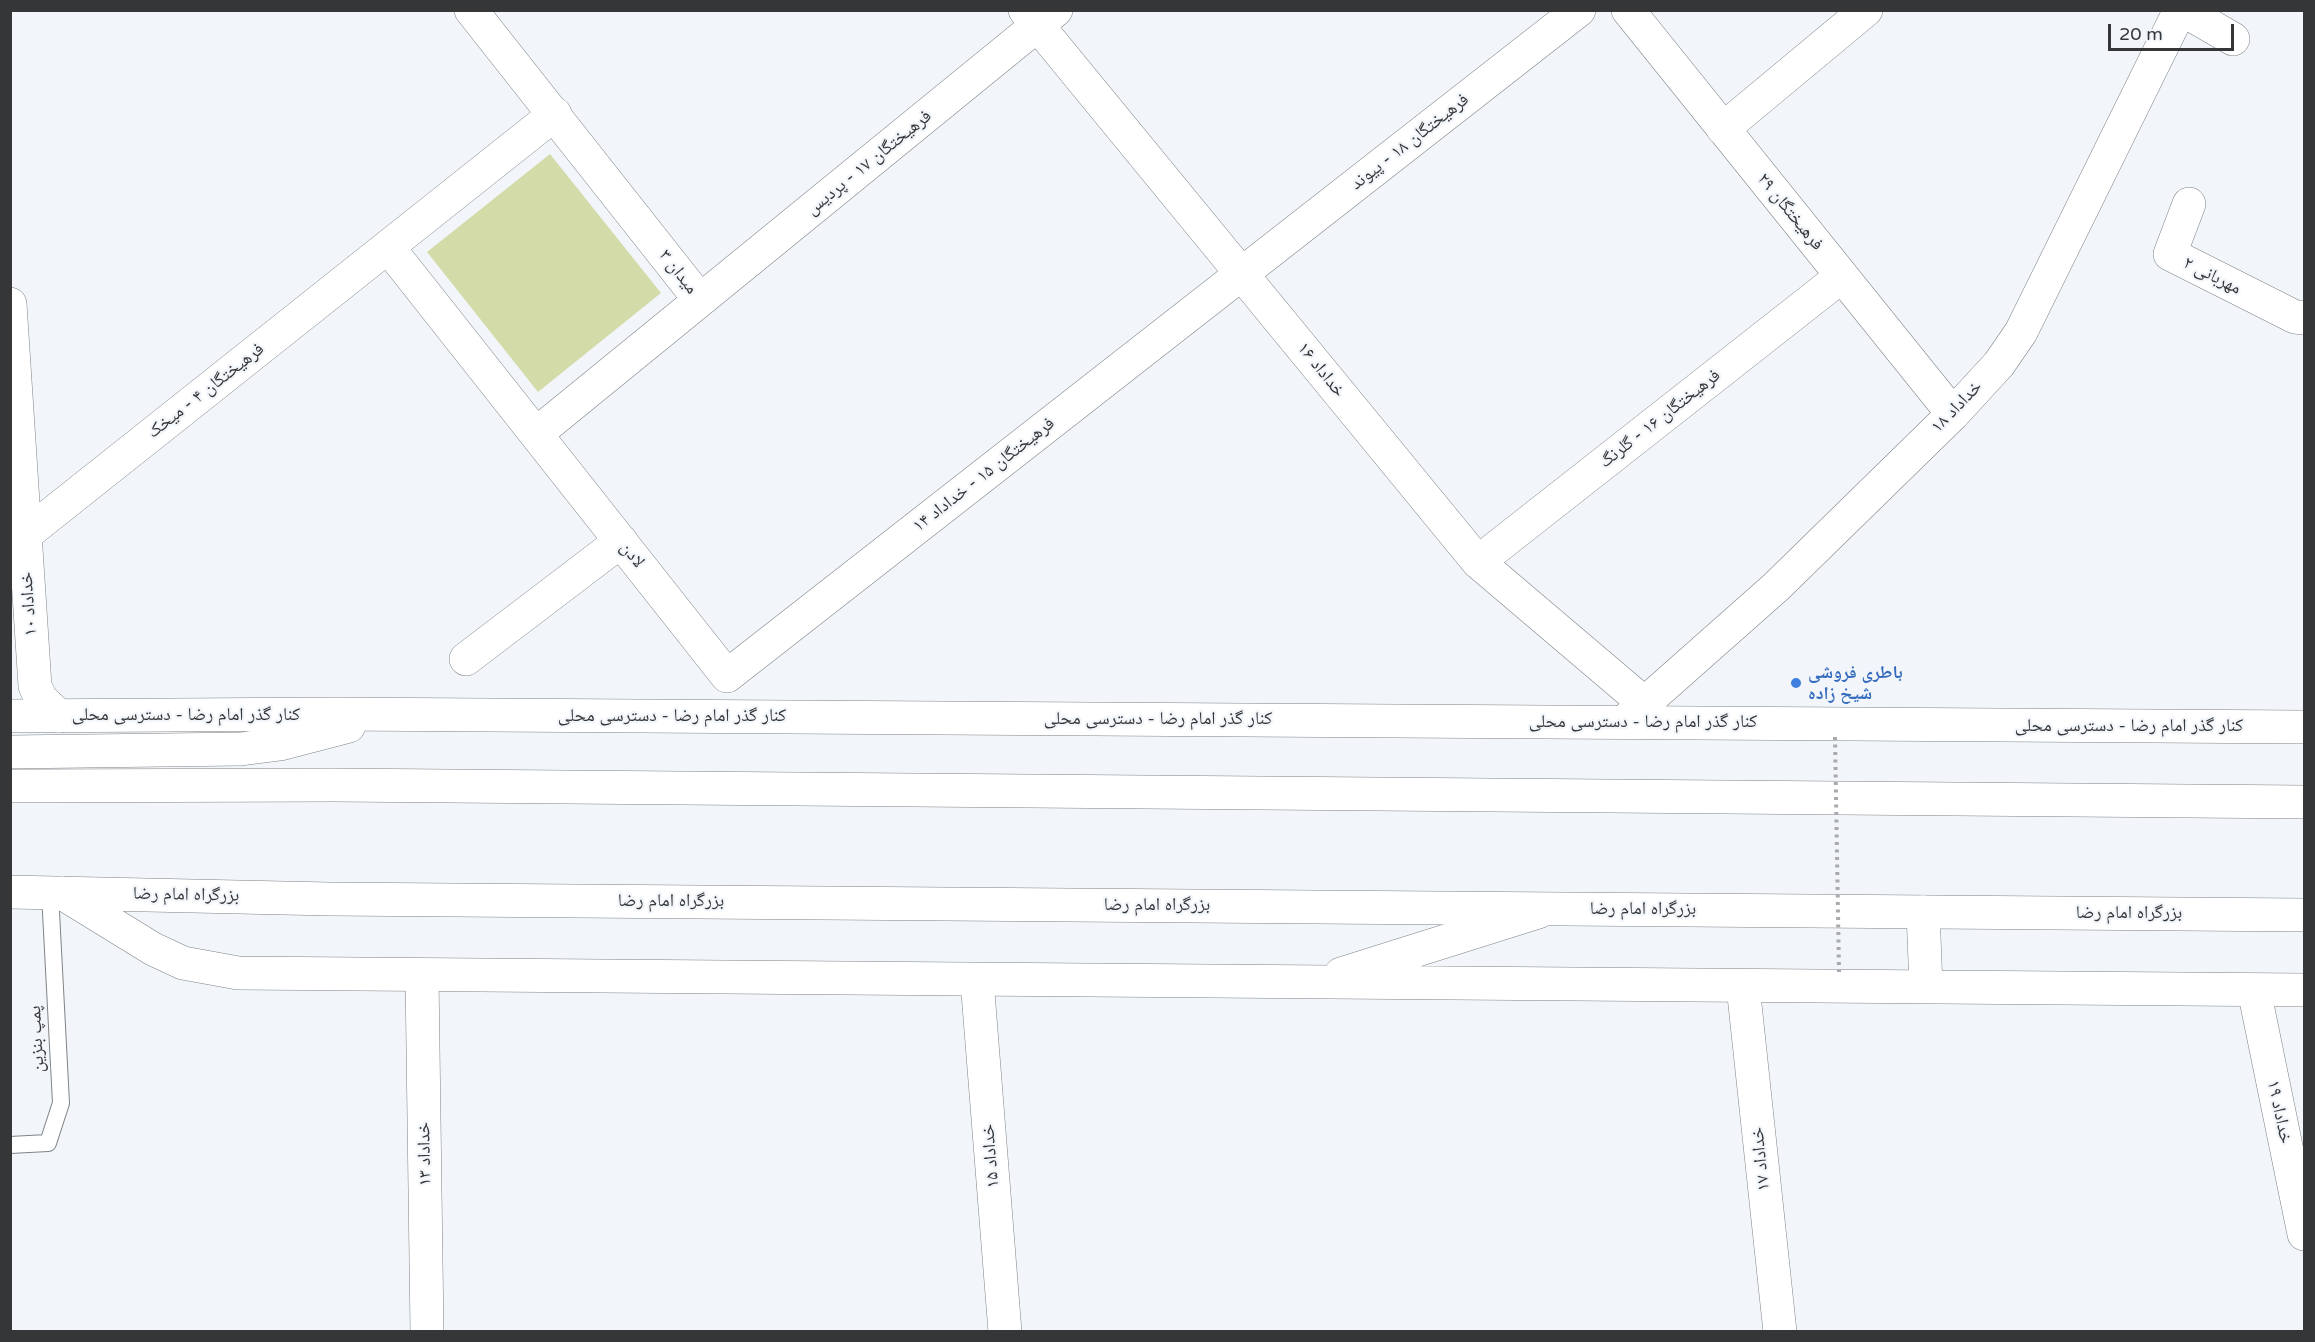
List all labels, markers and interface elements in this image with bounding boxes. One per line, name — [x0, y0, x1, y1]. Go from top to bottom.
scale bar — [2111, 12, 2237, 50]
text: 20 m — [2119, 23, 2163, 45]
street label: فرهیختگان ۱۸ - پیوند — [1346, 89, 1474, 195]
street label: فرهیختگان ۱۷ - پردیس — [802, 106, 936, 220]
street label: فرهیختگان ۲۹ — [1752, 169, 1828, 255]
street label: میدان ۳ — [654, 245, 702, 299]
street label: مهربانی ۲ — [2180, 252, 2244, 300]
street label: خداداد ۱۶ — [1292, 338, 1350, 402]
street label: فرهیختگان ۴ - میخک — [143, 339, 269, 443]
street label: فرهیختگان ۱۶ - گلرنگ — [1595, 365, 1725, 473]
street label: خداداد ۱۸ — [1927, 376, 1987, 438]
street label: فرهیختگان ۱۵ - خداداد ۱۴ — [909, 413, 1059, 537]
street label: لادن — [615, 538, 649, 572]
street label: خداداد ۱۰ — [16, 571, 42, 637]
place label: باطری فروشی شیخ زاده — [1808, 662, 1903, 704]
marker: باطری فروشی شیخ زاده — [1789, 676, 1803, 690]
street label: کنار گذر امام رضا - دسترسی محلی — [72, 704, 300, 726]
street label: کنار گذر امام رضا - دسترسی محلی — [558, 705, 786, 727]
street label: کنار گذر امام رضا - دسترسی محلی — [1044, 708, 1272, 730]
street label: کنار گذر امام رضا - دسترسی محلی — [1529, 711, 1757, 733]
street label: کنار گذر امام رضا - دسترسی محلی — [2015, 715, 2243, 737]
street label: بزرگراه امام رضا — [133, 883, 239, 907]
street label: بزرگراه امام رضا — [618, 890, 724, 912]
street label: بزرگراه امام رضا — [1104, 894, 1210, 916]
street label: بزرگراه امام رضا — [1590, 898, 1696, 920]
street label: بزرگراه امام رضا — [2076, 902, 2182, 924]
street label: پمپ بنزین — [24, 1005, 50, 1073]
street label: خداداد ۱۹ — [2262, 1078, 2296, 1146]
street label: خداداد ۱۳ — [414, 1122, 436, 1186]
street label: خداداد ۱۵ — [977, 1123, 1005, 1189]
street label: خداداد ۱۷ — [1747, 1126, 1775, 1192]

